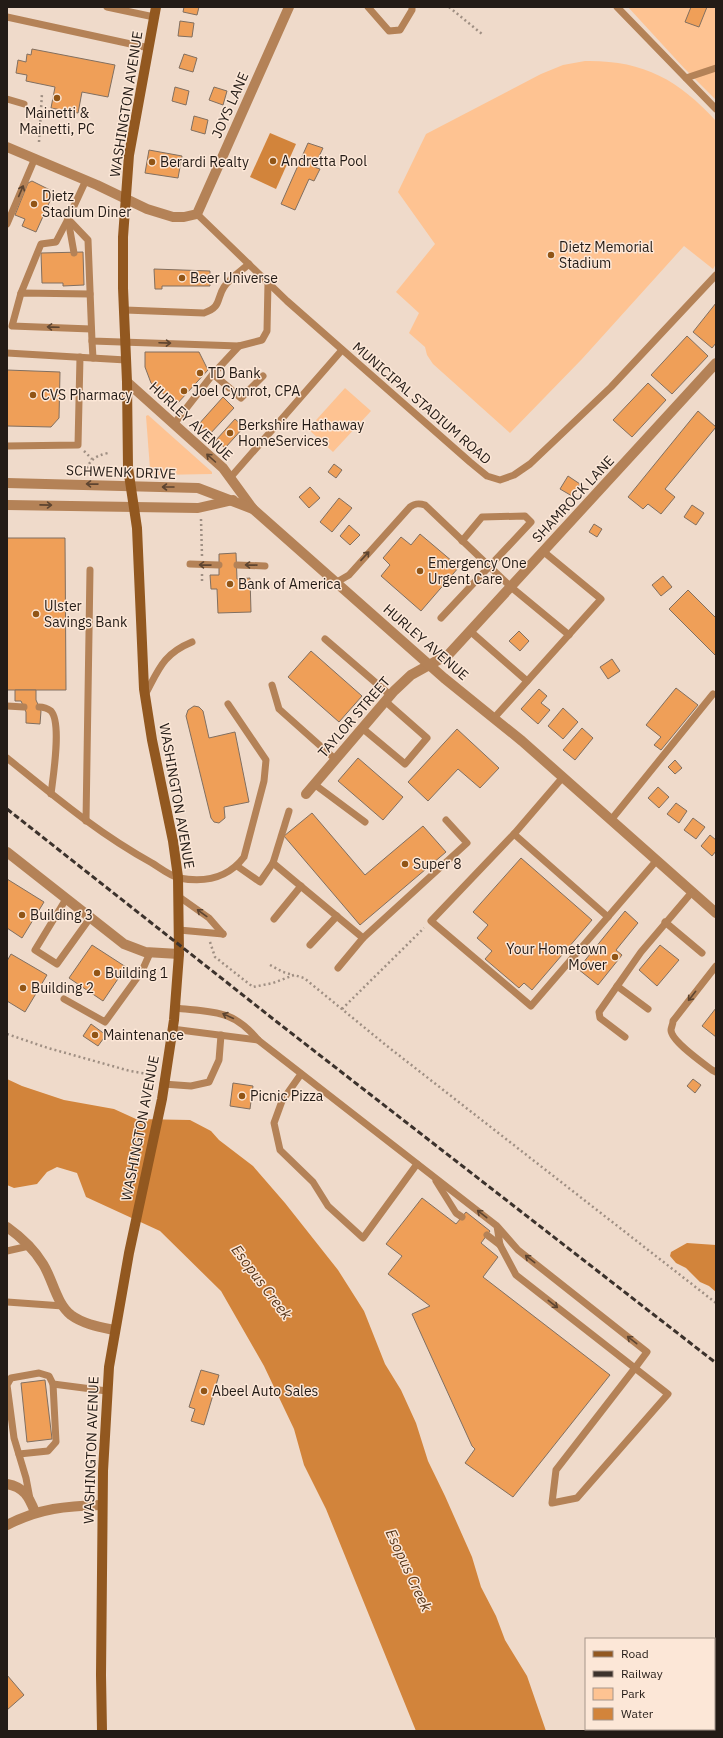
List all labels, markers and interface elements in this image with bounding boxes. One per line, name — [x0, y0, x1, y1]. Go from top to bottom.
street label: WASHINGTON AVENUE — [106, 30, 146, 178]
street label: JOYS LANE — [207, 69, 253, 141]
marker: Mainetti & Mainetti, PC — [52, 93, 62, 103]
place label: Mainetti & Mainetti, PC — [19, 104, 95, 138]
place label: Andretta Pool — [281, 152, 367, 170]
place label: Berardi Realty — [160, 153, 249, 171]
marker: Andretta Pool — [268, 156, 278, 166]
marker: Berardi Realty — [147, 157, 157, 167]
one-way arrow — [18, 186, 25, 198]
place label: Dietz Stadium Diner — [42, 187, 131, 221]
marker: Dietz Stadium Diner — [29, 199, 39, 209]
place label: Dietz Memorial Stadium — [559, 238, 654, 272]
marker: Dietz Memorial Stadium — [546, 250, 556, 260]
place label: Beer Universe — [190, 269, 278, 287]
marker: Beer Universe — [177, 273, 187, 283]
one-way arrow — [47, 324, 60, 331]
street label: MUNICIPAL STADIUM ROAD — [349, 338, 495, 468]
one-way arrow — [158, 339, 171, 346]
place label: TD Bank — [208, 364, 261, 382]
marker: TD Bank — [195, 368, 205, 378]
street label: HURLEY AVENUE — [146, 378, 236, 464]
place label: Joel Cymrot, CPA — [192, 382, 300, 400]
place label: CVS Pharmacy — [41, 386, 132, 404]
marker: Joel Cymrot, CPA — [179, 386, 189, 396]
marker: CVS Pharmacy — [28, 390, 38, 400]
place label: Berkshire Hathaway HomeServices — [238, 416, 364, 450]
marker: Berkshire Hathaway HomeServices — [225, 428, 235, 438]
street label: SHAMROCK LANE — [528, 452, 618, 546]
one-way arrow — [206, 453, 216, 462]
street label: SCHWENK DRIVE — [66, 461, 176, 483]
one-way arrow — [86, 480, 99, 488]
one-way arrow — [162, 483, 175, 491]
one-way arrow — [39, 501, 52, 509]
one-way arrow — [361, 551, 370, 561]
place label: Emergency One Urgent Care — [428, 554, 527, 588]
one-way arrow — [199, 561, 212, 568]
one-way arrow — [245, 562, 258, 569]
marker: Emergency One Urgent Care — [415, 566, 425, 576]
place label: Bank of America — [238, 575, 341, 593]
marker: Bank of America — [225, 579, 235, 589]
place label: Ulster Savings Bank — [44, 597, 128, 631]
street label: HURLEY AVENUE — [380, 600, 472, 684]
marker: Ulster Savings Bank — [31, 609, 41, 619]
street label: TAYLOR STREET — [314, 673, 394, 761]
street label: WASHINGTON AVENUE — [155, 722, 199, 870]
place label: Super 8 — [413, 855, 462, 873]
marker: Super 8 — [400, 859, 410, 869]
place label: Building 3 — [30, 906, 93, 924]
one-way arrow — [197, 909, 208, 917]
marker: Building 3 — [17, 910, 27, 920]
place label: Your Hometown Mover — [506, 940, 607, 974]
marker: Your Hometown Mover — [610, 952, 620, 962]
place label: Building 1 — [105, 964, 168, 982]
marker: Building 1 — [92, 968, 102, 978]
place label: Building 2 — [31, 979, 94, 997]
marker: Building 2 — [18, 983, 28, 993]
one-way arrow — [688, 991, 696, 1002]
one-way arrow — [223, 1012, 235, 1019]
place label: Maintenance — [103, 1026, 184, 1044]
marker: Maintenance — [90, 1030, 100, 1040]
street label: WASHINGTON AVENUE — [117, 1054, 163, 1202]
place label: Picnic Pizza — [250, 1087, 324, 1105]
marker: Picnic Pizza — [237, 1091, 247, 1101]
one-way arrow — [476, 1209, 487, 1218]
water label: Esopus Creek — [228, 1241, 296, 1323]
one-way arrow — [524, 1255, 535, 1264]
one-way arrow — [547, 1300, 558, 1308]
one-way arrow — [626, 1336, 637, 1344]
street label: WASHINGTON AVENUE — [79, 1376, 103, 1524]
place label: Abeel Auto Sales — [212, 1382, 319, 1400]
marker: Abeel Auto Sales — [199, 1386, 209, 1396]
water label: Esopus Creek — [382, 1526, 436, 1615]
legend — [585, 1638, 715, 1730]
text: Road — [621, 1646, 649, 1661]
text: Railway — [621, 1666, 663, 1681]
text: Park — [621, 1686, 646, 1701]
text: Water — [621, 1706, 654, 1721]

